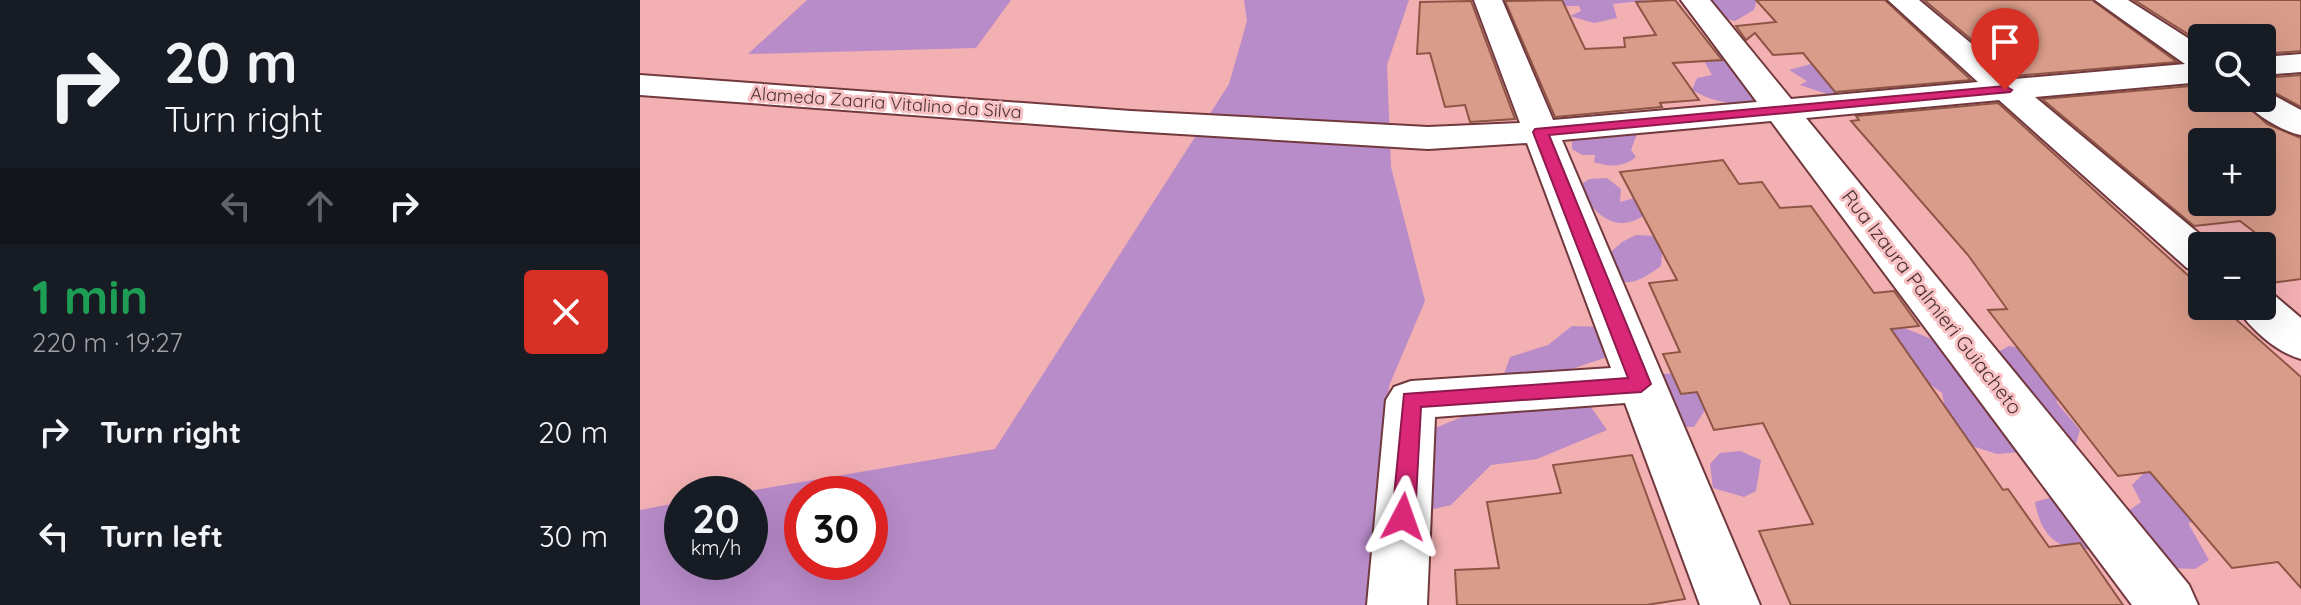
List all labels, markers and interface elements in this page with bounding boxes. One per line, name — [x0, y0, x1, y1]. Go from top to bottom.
pin — [1971, 8, 2039, 90]
icon: arrive — [1983, 20, 2027, 64]
map controls — [2188, 24, 2276, 320]
button: search — [2188, 24, 2276, 112]
text: 20 m — [164, 27, 298, 97]
icon: right — [32, 32, 136, 136]
street label: Alameda Zaaria Vitalino da Silva — [750, 82, 1023, 123]
text: Turn right — [164, 96, 323, 141]
button: + — [2188, 128, 2276, 216]
icon: left — [214, 184, 258, 228]
icon: ahead — [298, 184, 342, 228]
icon: right — [382, 184, 426, 228]
street label: Rua Izaura Palmieri Guiacheto — [1837, 184, 2028, 419]
button: − — [2188, 232, 2276, 320]
text: 1 min — [32, 266, 148, 326]
button: close — [524, 270, 608, 354]
text: 220 m · 19:27 — [32, 326, 183, 359]
icon: right — [32, 410, 76, 454]
text: Turn right — [100, 413, 241, 451]
text: 20 m — [538, 413, 608, 451]
position arrow — [1361, 475, 1445, 559]
speed limit sign: 30 — [784, 476, 888, 580]
text: 20 — [692, 493, 740, 543]
icon: left — [32, 514, 76, 558]
text: Turn left — [100, 517, 223, 555]
text: 30 m — [539, 517, 608, 555]
text: km/h — [691, 535, 741, 560]

